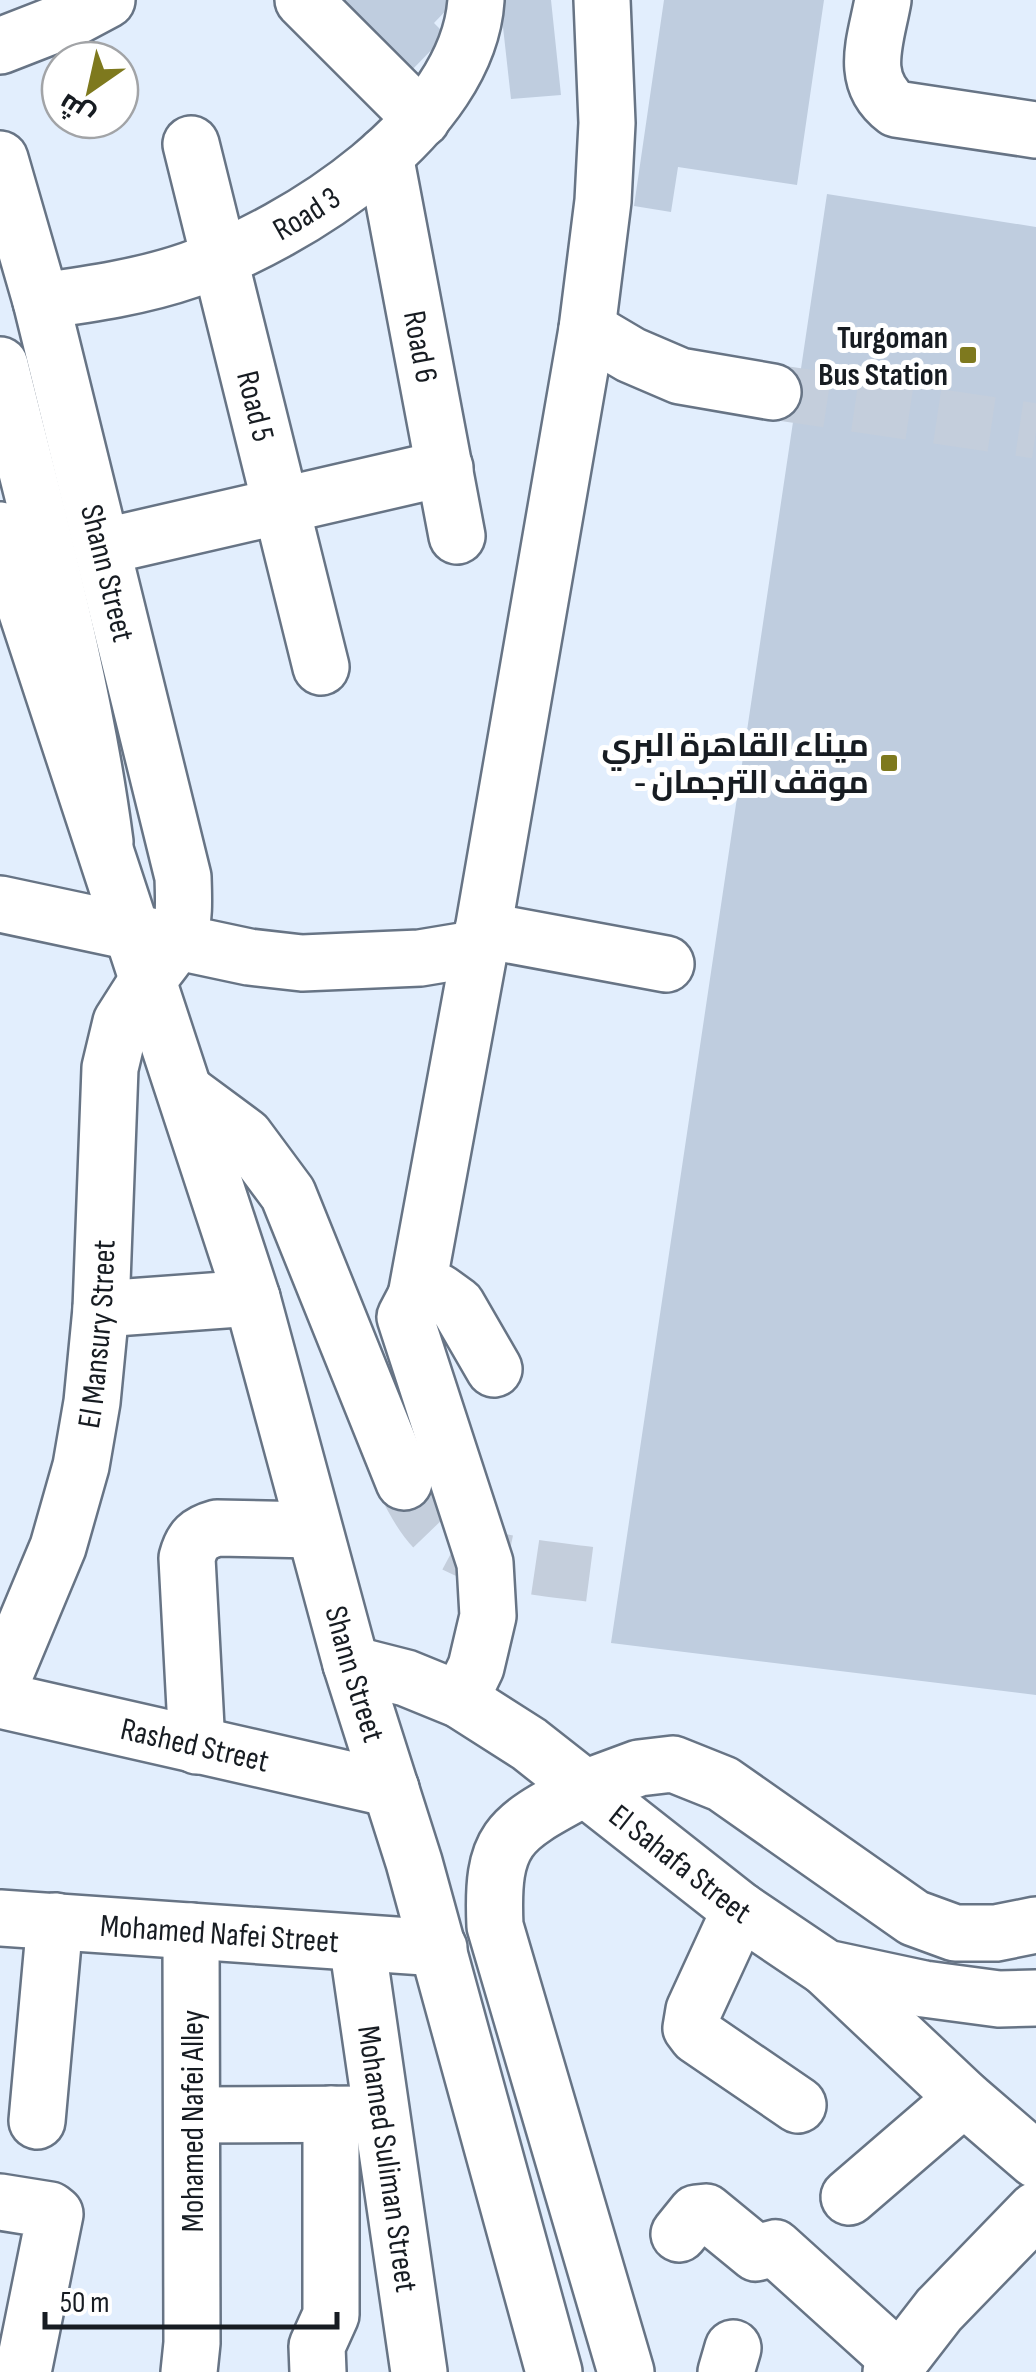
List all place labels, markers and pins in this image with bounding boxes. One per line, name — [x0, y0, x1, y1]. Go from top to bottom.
place label: Turgoman Bus Station — [818, 319, 948, 395]
marker: Turgoman Bus Station — [957, 344, 979, 366]
place label: ميناء القاهرة البري - موقف الترجمان — [602, 727, 869, 803]
marker: ميناء القاهرة البري - موقف الترجمان — [878, 752, 900, 774]

